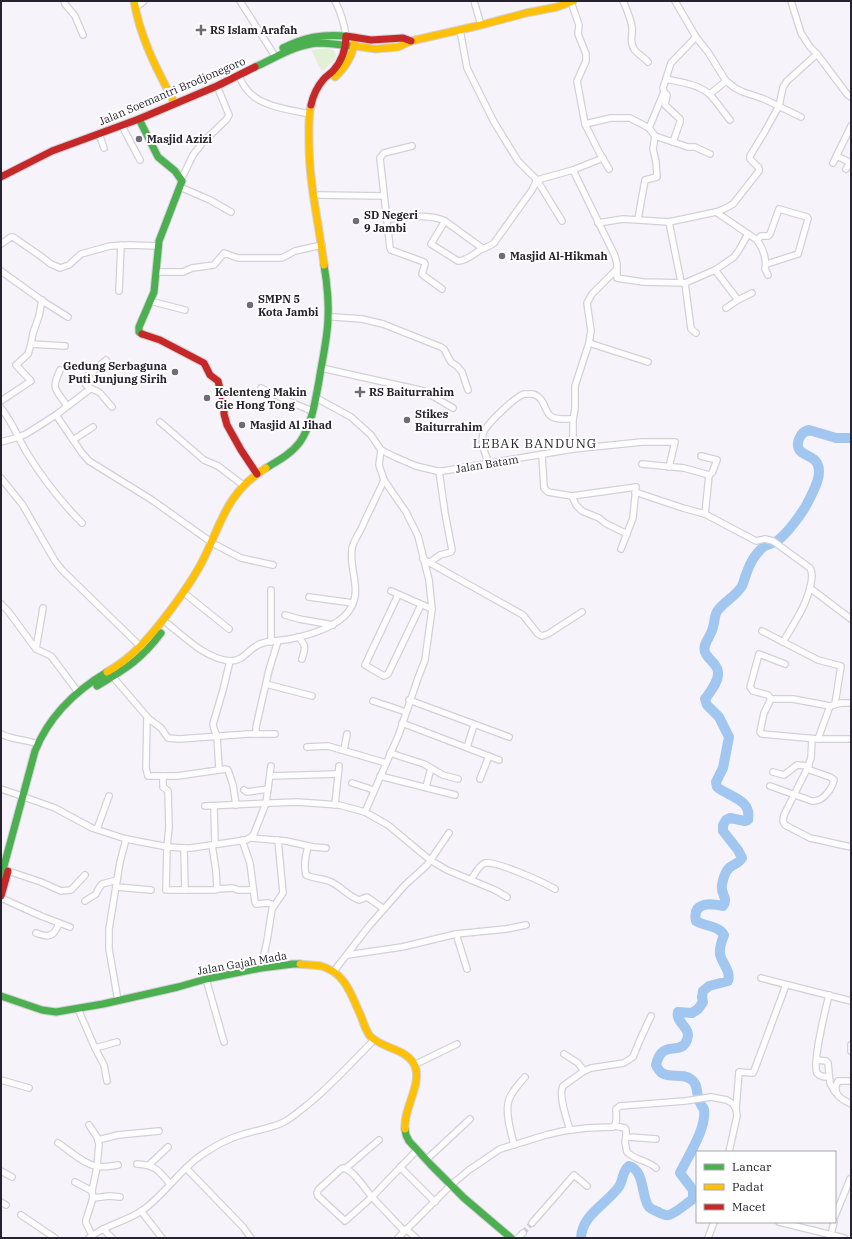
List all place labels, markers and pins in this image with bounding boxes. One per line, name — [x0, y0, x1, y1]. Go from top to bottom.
place label: RS Islam Arafah — [210, 23, 297, 37]
marker: RS Islam Arafah — [195, 24, 207, 36]
place label: Masjid Azizi — [147, 132, 212, 146]
marker: Masjid Azizi — [134, 134, 144, 144]
place label: SD Negeri 9 Jambi — [364, 208, 418, 235]
marker: SD Negeri 9 Jambi — [351, 216, 361, 226]
place label: Masjid Al-Hikmah — [510, 249, 608, 263]
marker: Masjid Al-Hikmah — [497, 251, 507, 261]
place label: SMPN 5 Kota Jambi — [258, 292, 319, 319]
marker: SMPN 5 Kota Jambi — [245, 300, 255, 310]
place label: Gedung Serbaguna Puti Junjung Sirih — [63, 359, 167, 386]
marker: Gedung Serbaguna Puti Junjung Sirih — [170, 367, 180, 377]
place label: Kelenteng Makin Gie Hong Tong — [215, 385, 307, 412]
place label: RS Baiturrahim — [369, 385, 454, 399]
marker: RS Baiturrahim — [354, 386, 366, 398]
marker: Kelenteng Makin Gie Hong Tong — [202, 393, 212, 403]
place label: Stikes Baiturrahim — [415, 407, 483, 434]
marker: Stikes Baiturrahim — [402, 415, 412, 425]
place label: Masjid Al Jihad — [250, 418, 332, 432]
marker: Masjid Al Jihad — [237, 420, 247, 430]

